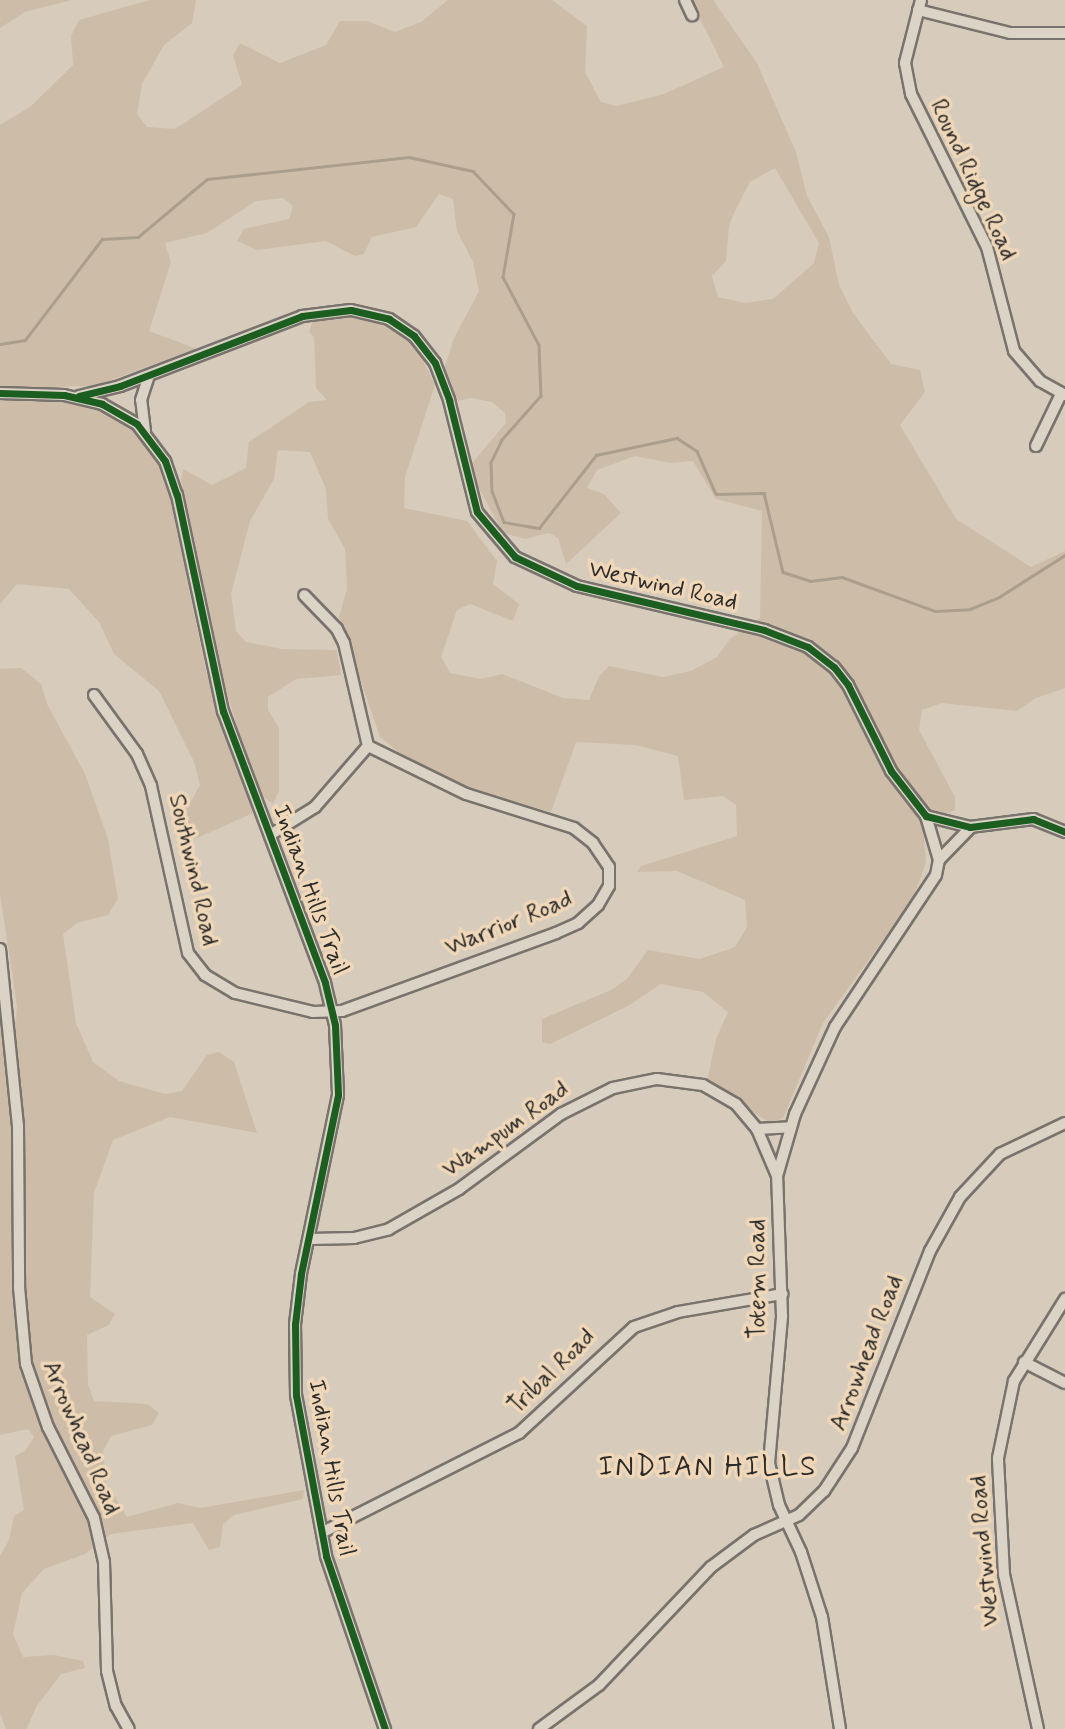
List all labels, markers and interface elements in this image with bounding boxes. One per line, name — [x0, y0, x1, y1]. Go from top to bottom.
street label: Round Ridge Road — [923, 95, 1023, 265]
street label: Westwind Road — [586, 555, 740, 617]
street label: Southwind Road — [162, 791, 224, 949]
street label: Indian Hills Trail — [267, 803, 353, 977]
street label: Warrior Road — [441, 885, 577, 963]
street label: Wampum Road — [437, 1076, 575, 1184]
street label: Totem Road — [744, 1219, 772, 1339]
street label: Arrowhead Road — [824, 1271, 910, 1435]
street label: Tribal Road — [502, 1323, 602, 1421]
street label: Arrowhead Road — [36, 1357, 126, 1519]
street label: Indian Hills Trail — [302, 1380, 360, 1556]
district label: INDIAN HILLS — [602, 1451, 814, 1485]
street label: Westwind Road — [964, 1474, 1006, 1628]

